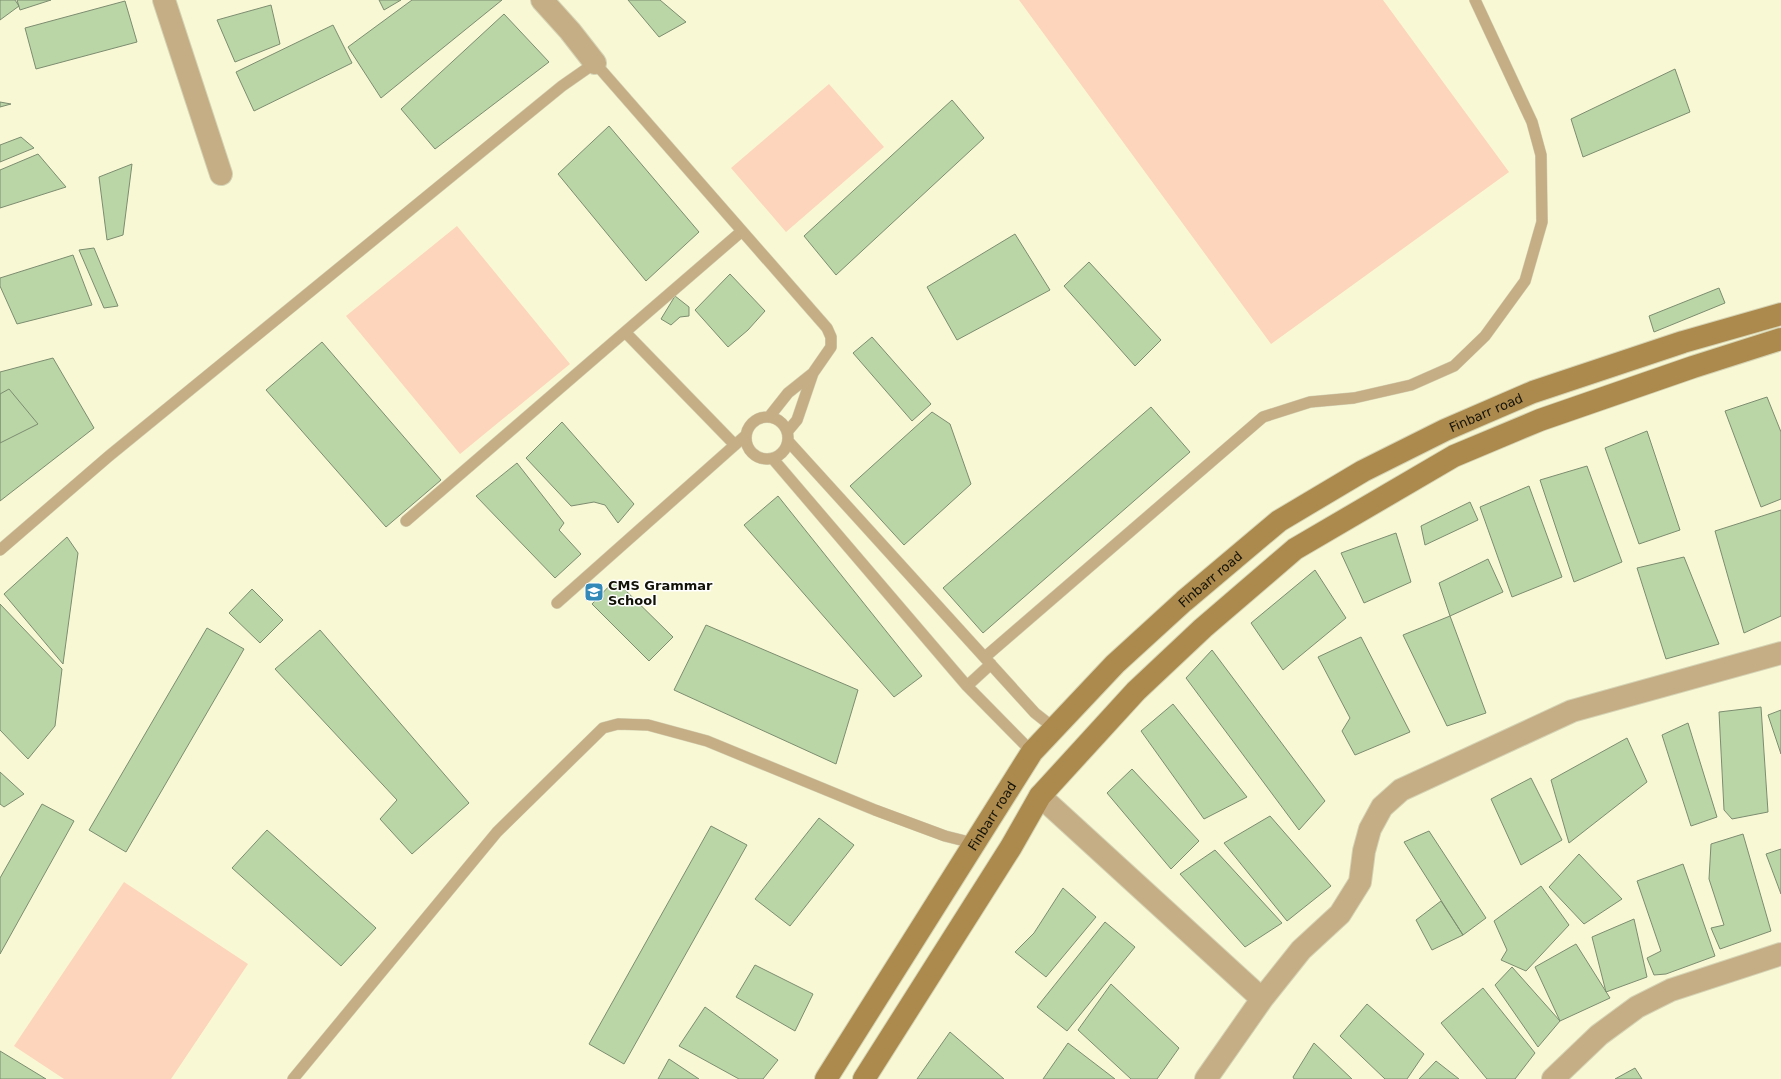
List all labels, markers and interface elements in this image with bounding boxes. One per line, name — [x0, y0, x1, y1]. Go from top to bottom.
street label: Finbarr road — [1447, 390, 1525, 435]
street label: Finbarr road — [1175, 548, 1245, 610]
place label: CMS Grammar School — [608, 578, 713, 608]
school or university icon: CMS Grammar School — [583, 581, 605, 603]
street label: Finbarr road — [964, 779, 1019, 853]

